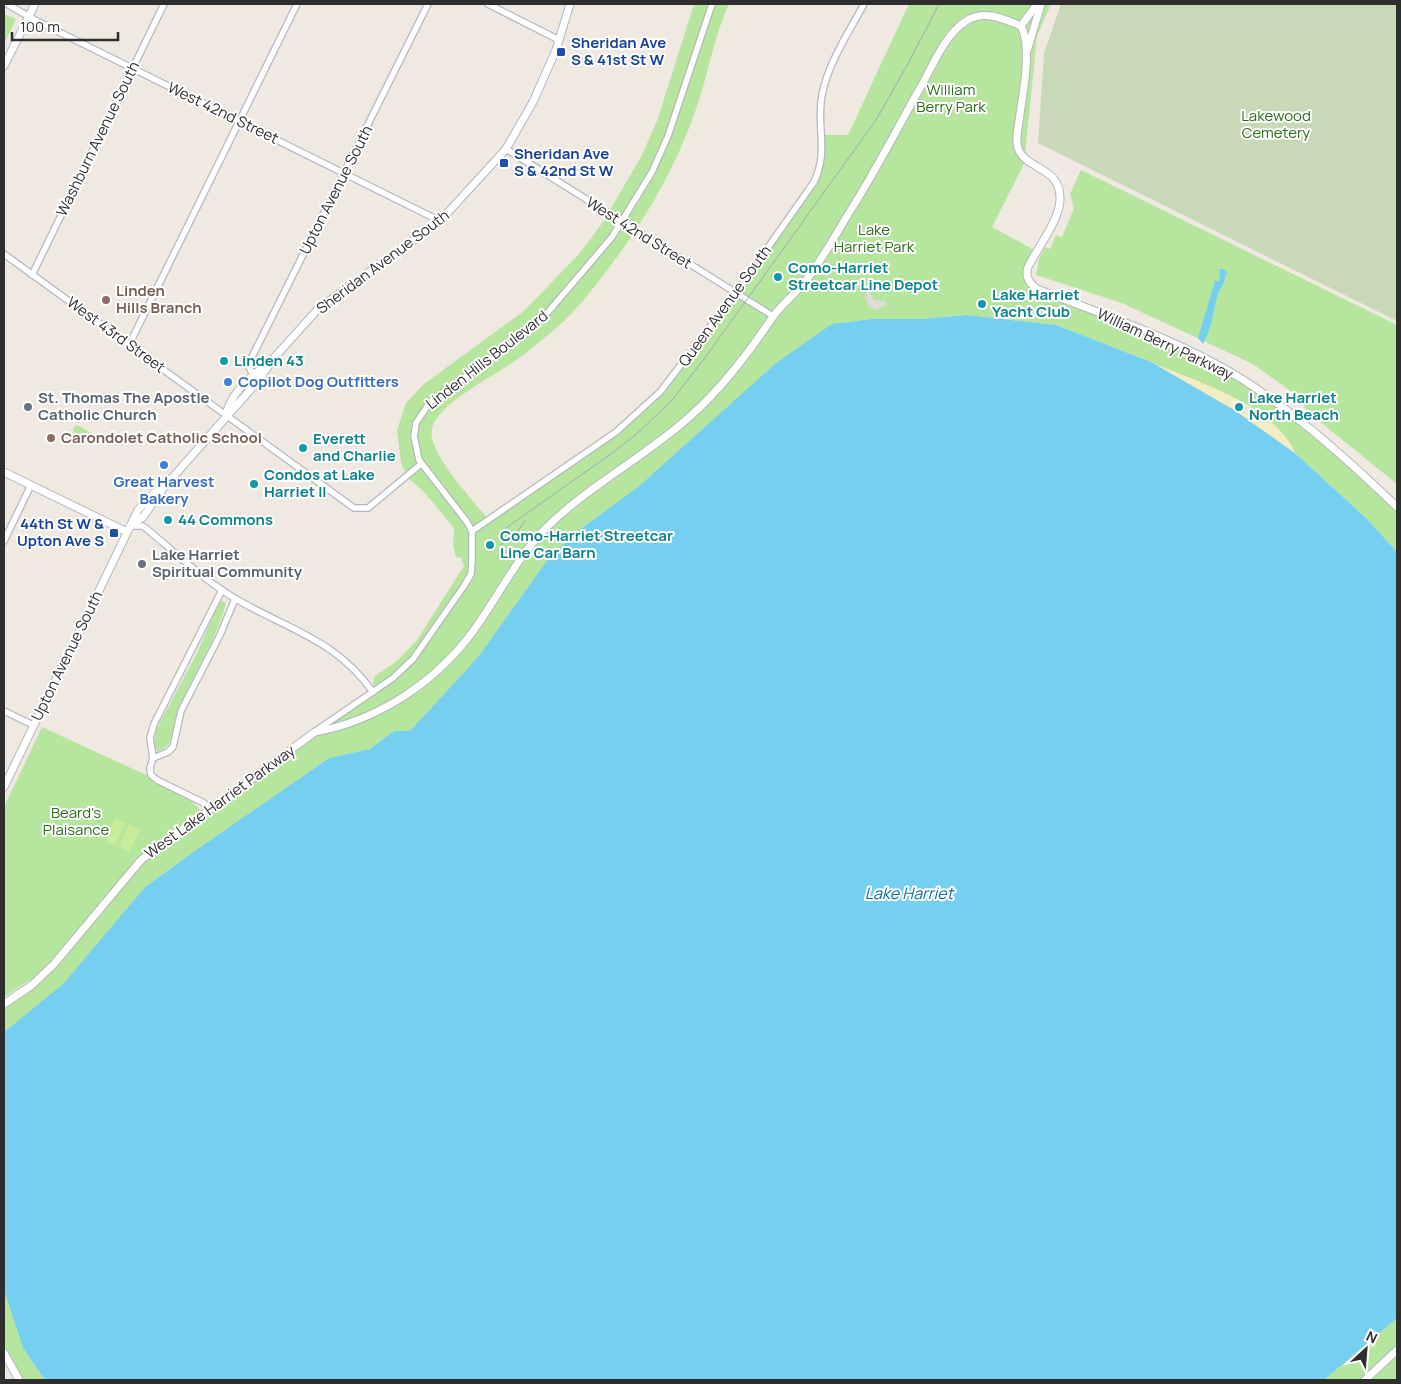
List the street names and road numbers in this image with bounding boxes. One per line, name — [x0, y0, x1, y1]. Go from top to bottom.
street label: Washburn Avenue South — [51, 58, 144, 220]
street label: West 42nd Street — [164, 77, 282, 149]
street label: Upton Avenue South — [294, 122, 377, 258]
street label: West 42nd Street — [582, 192, 696, 274]
street label: Sheridan Avenue South — [312, 205, 453, 319]
street label: Queen Avenue South — [673, 241, 776, 371]
street label: West 43rd Street — [63, 292, 170, 378]
street label: William Berry Parkway — [1094, 303, 1237, 384]
street label: Linden Hills Boulevard — [421, 305, 552, 414]
street label: Upton Avenue South — [26, 587, 107, 724]
street label: West Lake Harriet Parkway — [140, 740, 299, 863]

